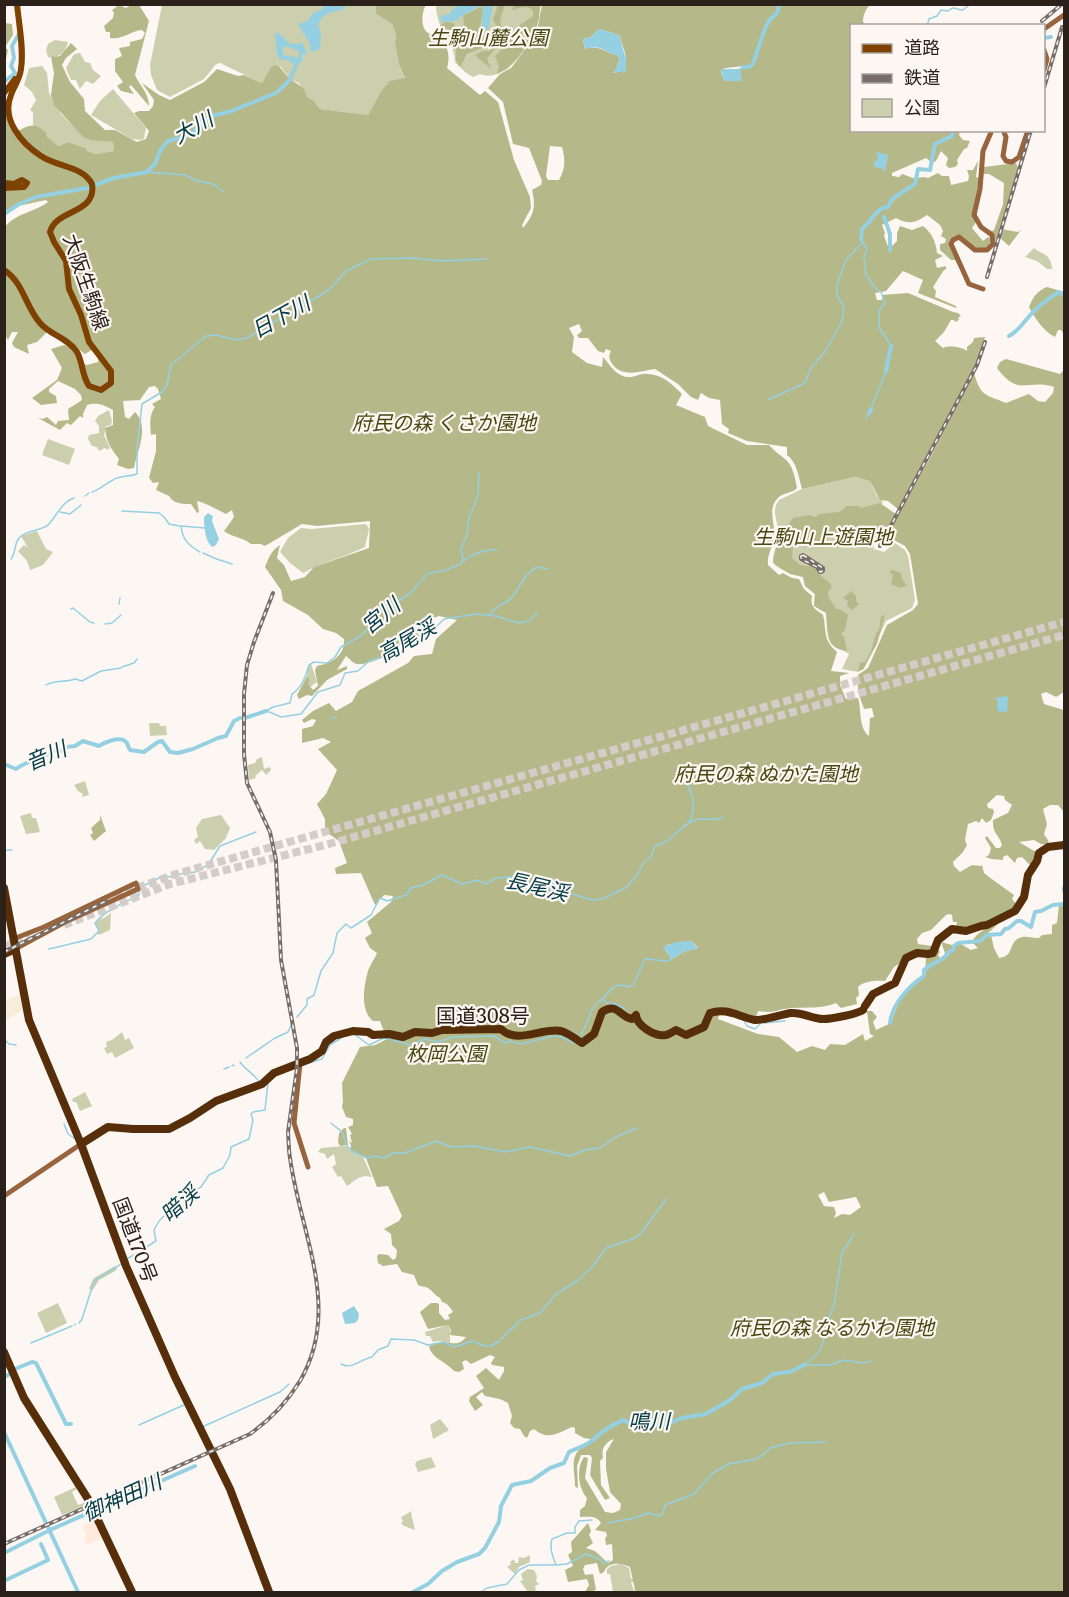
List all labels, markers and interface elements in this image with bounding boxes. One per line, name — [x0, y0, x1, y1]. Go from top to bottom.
park label: 生駒山麓公園 — [428, 21, 551, 51]
legend — [850, 24, 1045, 132]
text: 道路 — [904, 33, 940, 60]
text: 鉄道 — [904, 63, 940, 90]
text: 公園 — [904, 93, 940, 120]
water label: 大川 — [166, 101, 219, 150]
street label: 大阪生駒線 — [57, 229, 118, 334]
water label: 日下川 — [245, 285, 317, 344]
park label: 府民の森 くさか園地 — [352, 406, 538, 436]
park label: 生駒山上遊園地 — [753, 520, 895, 550]
water label: 宮川 — [353, 588, 407, 639]
water label: 高尾渓 — [371, 608, 443, 668]
water label: 音川 — [20, 730, 72, 776]
park label: 府民の森 ぬかた園地 — [674, 757, 860, 787]
water label: 長尾渓 — [503, 862, 575, 907]
street label: 国道308号 — [436, 999, 530, 1029]
park label: 枚岡公園 — [406, 1037, 489, 1067]
water label: 暗渓 — [152, 1175, 207, 1228]
street label: 国道170号 — [107, 1192, 167, 1286]
park label: 府民の森 なるかわ園地 — [730, 1311, 936, 1341]
water label: 鳴川 — [628, 1404, 672, 1435]
water label: 御神田川 — [76, 1464, 167, 1527]

